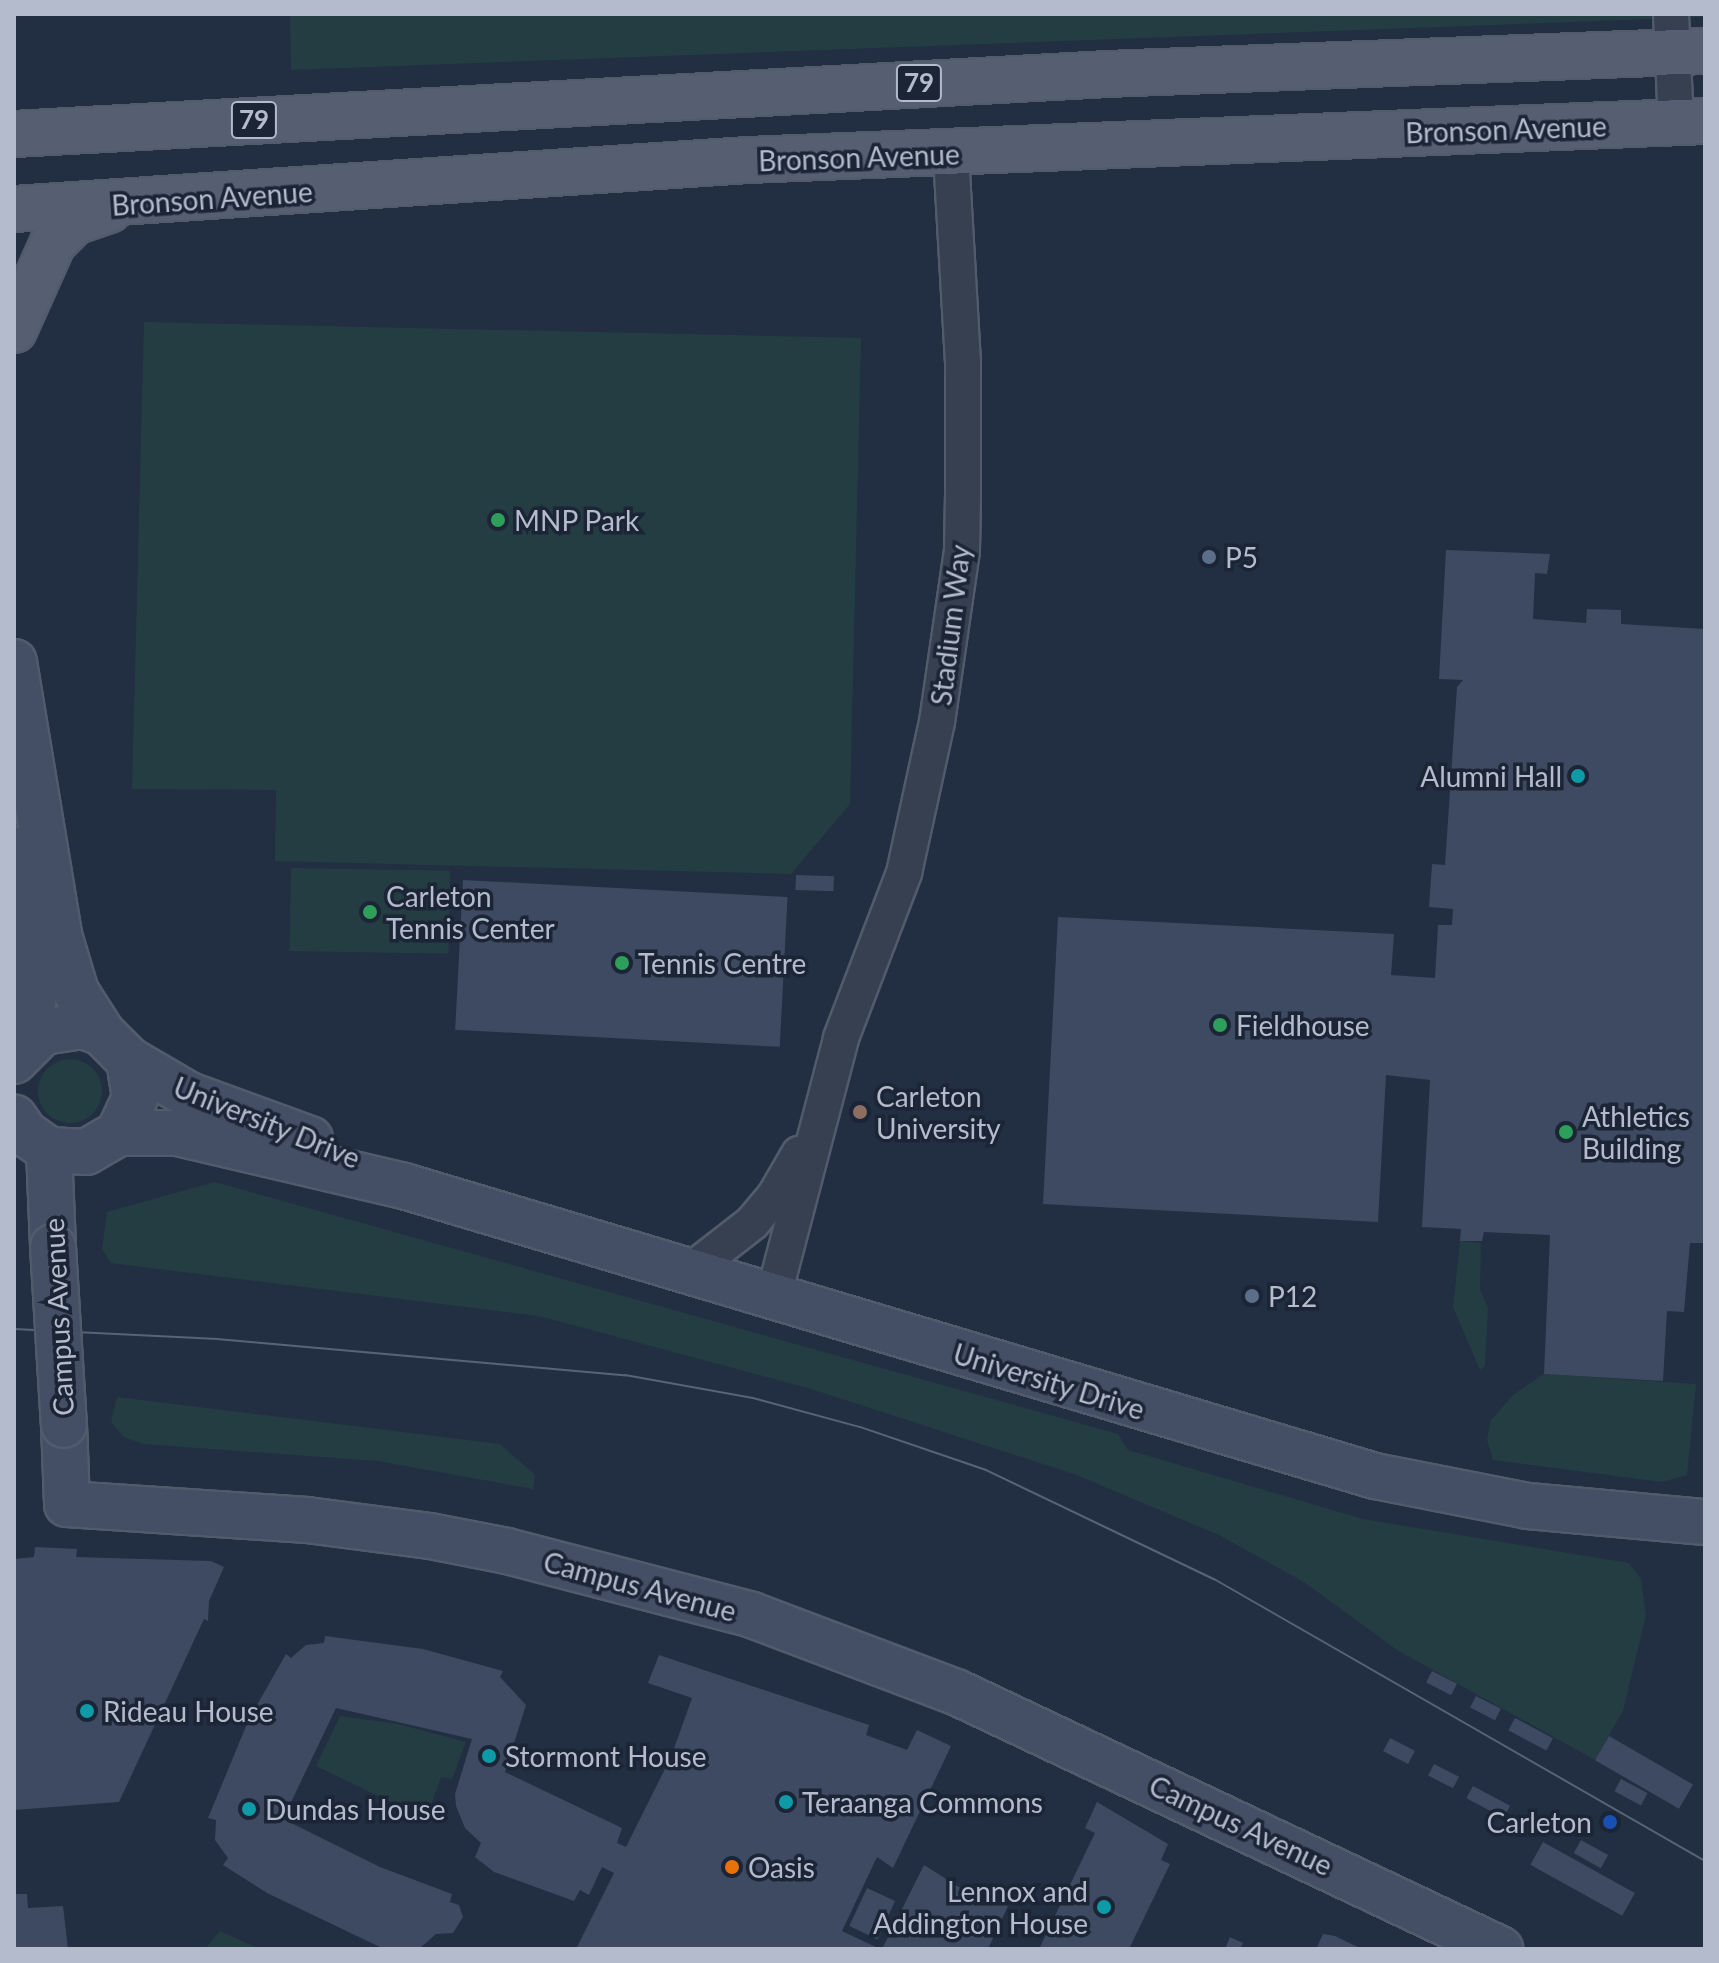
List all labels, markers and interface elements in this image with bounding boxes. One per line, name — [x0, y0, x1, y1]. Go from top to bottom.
road number: 79 — [895, 61, 943, 105]
road number: 79 — [230, 98, 278, 142]
street label: Bronson Avenue — [1404, 109, 1608, 149]
street label: Bronson Avenue — [757, 137, 961, 177]
street label: Bronson Avenue — [110, 174, 314, 222]
place label: MNP Park — [514, 503, 640, 537]
marker: MNP Park — [489, 511, 507, 529]
place label: P5 — [1225, 540, 1258, 574]
street label: Stadium Way — [923, 542, 977, 708]
marker: P5 — [1200, 548, 1218, 566]
place label: Alumni Hall — [1420, 759, 1562, 793]
marker: Alumni Hall — [1569, 767, 1587, 785]
place label: Carleton Tennis Center — [386, 879, 555, 945]
marker: Carleton Tennis Center — [361, 903, 379, 921]
place label: Tennis Centre — [638, 946, 806, 980]
marker: Tennis Centre — [613, 954, 631, 972]
place label: Fieldhouse — [1236, 1008, 1370, 1042]
marker: Fieldhouse — [1211, 1016, 1229, 1034]
street label: University Drive — [169, 1069, 365, 1175]
place label: Carleton University — [876, 1079, 1001, 1145]
place label: Athletics Building — [1582, 1099, 1690, 1165]
marker: Carleton University — [851, 1103, 869, 1121]
marker: Athletics Building — [1557, 1123, 1575, 1141]
street label: Campus Avenue — [36, 1217, 80, 1417]
place label: P12 — [1268, 1279, 1317, 1313]
marker: P12 — [1243, 1287, 1261, 1305]
street label: University Drive — [949, 1336, 1149, 1426]
street label: Campus Avenue — [540, 1544, 740, 1628]
place label: Rideau House — [103, 1694, 274, 1728]
marker: Rideau House — [78, 1702, 96, 1720]
place label: Stormont House — [505, 1739, 706, 1773]
marker: Stormont House — [480, 1747, 498, 1765]
street label: Campus Avenue — [1144, 1768, 1338, 1882]
place label: Teraanga Commons — [802, 1785, 1043, 1819]
place label: Dundas House — [265, 1792, 446, 1826]
marker: Teraanga Commons — [777, 1793, 795, 1811]
marker: Dundas House — [240, 1800, 258, 1818]
place label: Carleton — [1486, 1805, 1592, 1839]
marker: Carleton — [1599, 1811, 1621, 1833]
place label: Oasis — [748, 1850, 815, 1884]
marker: Oasis — [723, 1858, 741, 1876]
place label: Lennox and Addington House — [873, 1874, 1088, 1940]
marker: Lennox and Addington House — [1095, 1898, 1113, 1916]

